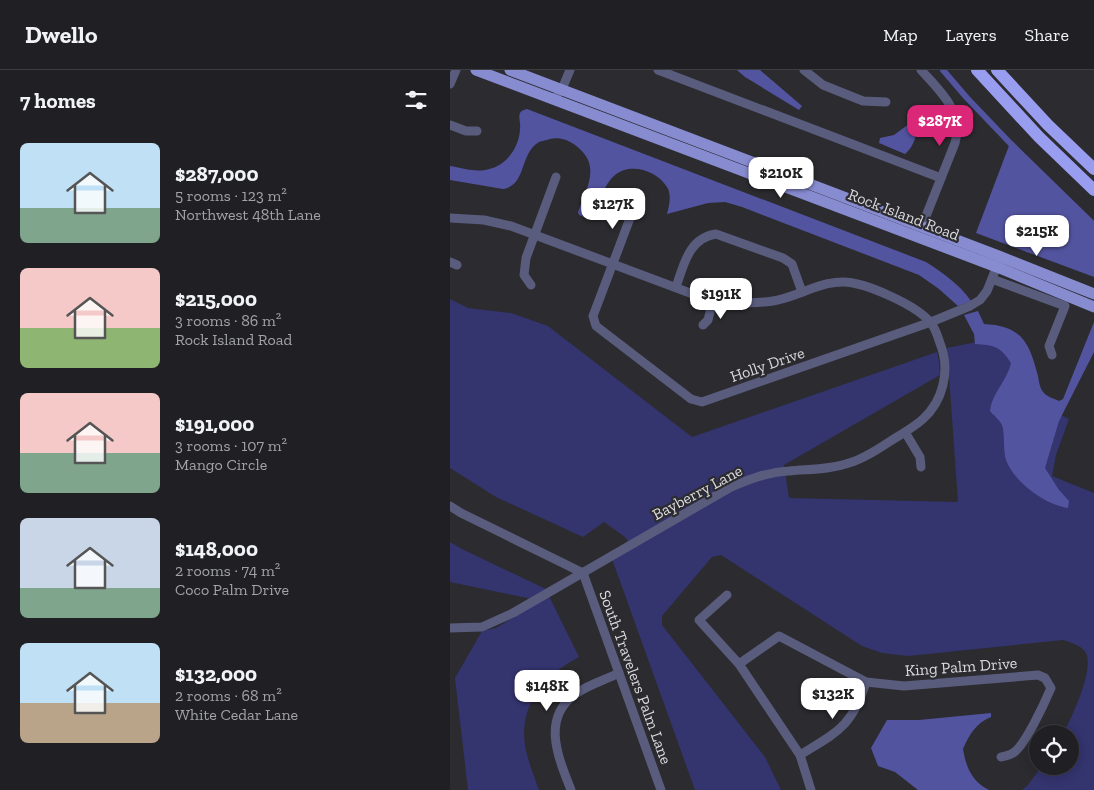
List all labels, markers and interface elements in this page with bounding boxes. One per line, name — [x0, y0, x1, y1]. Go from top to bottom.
text: Dwello — [25, 20, 98, 49]
text: Map — [883, 24, 918, 46]
text: Layers — [946, 24, 997, 46]
text: Share — [1025, 24, 1069, 46]
icon: filters — [402, 86, 430, 114]
text: 7 homes — [20, 88, 96, 113]
pin: $287K — [905, 104, 975, 147]
text: $287K — [918, 111, 962, 130]
pin: $210K — [746, 156, 816, 199]
text: $287,000 — [175, 161, 258, 186]
icon: home — [60, 163, 120, 223]
text: $210K — [760, 163, 802, 182]
street label: Rock Island Road — [846, 185, 962, 244]
text: 5 rooms · 123 m² — [175, 186, 287, 205]
pin: $127K — [578, 188, 648, 230]
text: $127K — [592, 194, 634, 213]
text: Northwest 48th Lane — [175, 205, 321, 224]
pin: $215K — [1002, 214, 1072, 257]
text: $215K — [1016, 221, 1058, 240]
pin: $191K — [686, 278, 756, 320]
text: $191K — [701, 284, 741, 303]
text: $215,000 — [175, 286, 257, 311]
icon: home — [60, 288, 120, 348]
text: 3 rooms · 86 m² — [175, 311, 281, 330]
text: Rock Island Road — [175, 330, 292, 349]
street label: Holly Drive — [728, 343, 807, 386]
text: $191,000 — [175, 411, 254, 436]
icon: home — [60, 413, 120, 473]
text: 3 rooms · 107 m² — [175, 436, 287, 455]
text: Mango Circle — [175, 455, 267, 474]
street label: Bayberry Lane — [649, 461, 746, 524]
text: $148,000 — [175, 536, 258, 561]
icon: home — [60, 538, 120, 598]
text: 2 rooms · 74 m² — [175, 561, 280, 580]
text: Coco Palm Drive — [175, 580, 289, 599]
street label: South Travelers Palm Lane — [595, 588, 676, 767]
street label: King Palm Drive — [904, 653, 1018, 680]
text: $132,000 — [175, 661, 257, 686]
icon: home — [60, 663, 120, 723]
pin: $148K — [512, 670, 582, 712]
text: $148K — [526, 676, 568, 695]
pin: $132K — [798, 678, 868, 720]
text: $132K — [812, 684, 854, 703]
text: 2 rooms · 68 m² — [175, 686, 282, 705]
text: White Cedar Lane — [175, 705, 298, 724]
map controls — [1029, 725, 1079, 775]
button: locate — [1029, 725, 1079, 775]

